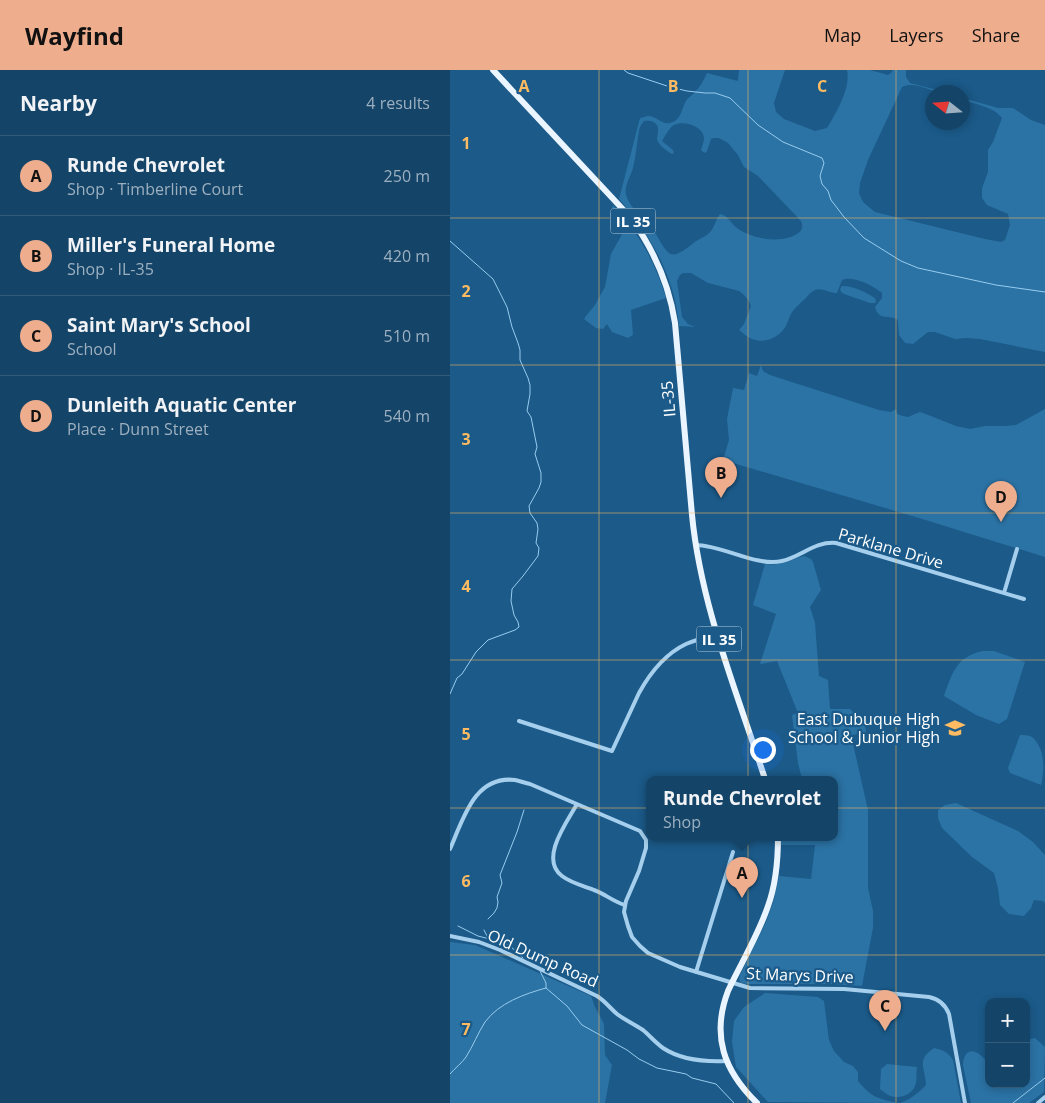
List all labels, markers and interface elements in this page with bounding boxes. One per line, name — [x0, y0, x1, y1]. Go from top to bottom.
text: Wayfind — [25, 19, 124, 52]
text: Map — [824, 23, 861, 47]
text: Layers — [889, 23, 944, 47]
text: Share — [972, 23, 1020, 47]
text: A — [518, 75, 530, 97]
text: B — [668, 75, 678, 97]
text: C — [817, 75, 827, 97]
north arrow — [925, 85, 970, 130]
text: Nearby — [20, 89, 97, 117]
text: 4 results — [366, 92, 430, 114]
text: 1 — [461, 132, 471, 154]
text: Runde Chevrolet — [67, 152, 225, 178]
text: A — [30, 165, 42, 187]
text: 250 m — [384, 165, 430, 187]
text: Shop · Timberline Court — [67, 178, 243, 200]
road number: IL 35 — [610, 208, 656, 234]
text: Miller's Funeral Home — [67, 232, 275, 258]
text: B — [31, 245, 41, 267]
text: 420 m — [384, 245, 430, 267]
text: Shop · IL-35 — [67, 258, 154, 280]
text: 2 — [461, 280, 471, 302]
text: Saint Mary's School — [67, 312, 251, 338]
text: C — [31, 325, 41, 347]
text: 510 m — [384, 325, 430, 347]
text: School — [67, 338, 117, 360]
street label: IL-35 — [655, 380, 681, 418]
text: Dunleith Aquatic Center — [67, 392, 296, 418]
text: D — [30, 405, 42, 427]
text: 540 m — [384, 405, 430, 427]
text: Place · Dunn Street — [67, 418, 209, 440]
text: 3 — [461, 428, 471, 450]
pin: B — [705, 457, 737, 498]
pin: D — [985, 481, 1017, 522]
street label: Parklane Drive — [836, 522, 946, 574]
text: 4 — [461, 575, 471, 597]
road number: IL 35 — [696, 626, 742, 652]
place label: East Dubuque High School & Junior High — [788, 708, 940, 748]
school or university icon: East Dubuque High School & Junior High — [944, 717, 966, 739]
text: 5 — [461, 723, 471, 745]
your location — [750, 737, 776, 763]
popup — [646, 776, 838, 841]
text: Runde Chevrolet — [663, 785, 821, 811]
text: Shop — [663, 811, 701, 833]
pin: A — [726, 857, 758, 898]
text: 6 — [461, 870, 471, 892]
street label: Old Dump Road — [484, 924, 602, 992]
street label: St Marys Drive — [746, 962, 854, 988]
pin: C — [869, 990, 901, 1031]
map controls — [985, 998, 1030, 1088]
button: + — [985, 998, 1030, 1043]
text: 7 — [461, 1018, 471, 1040]
button: − — [985, 1043, 1030, 1088]

